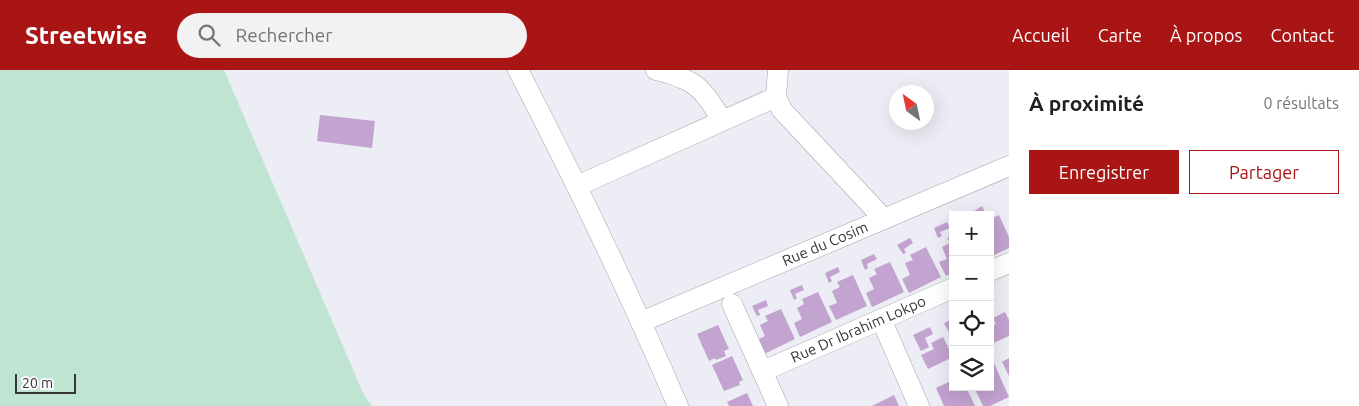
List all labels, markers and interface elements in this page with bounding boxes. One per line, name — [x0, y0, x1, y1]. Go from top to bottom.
search box — [177, 13, 527, 58]
icon: search — [195, 21, 223, 49]
text: Streetwise — [25, 22, 147, 49]
text: Rechercher — [235, 24, 332, 46]
text: Accueil — [1012, 25, 1070, 45]
text: Carte — [1098, 25, 1142, 45]
text: À propos — [1170, 25, 1242, 45]
text: Contact — [1270, 25, 1334, 45]
north arrow — [889, 85, 934, 130]
text: À proximité — [1029, 91, 1144, 115]
text: 0 résultats — [1263, 94, 1339, 112]
button: Enregistrer — [1029, 150, 1179, 194]
button: Partager — [1189, 150, 1339, 194]
map controls — [949, 211, 994, 391]
button: + — [949, 211, 994, 256]
street label: Rue du Cosim — [779, 218, 870, 269]
button: − — [949, 256, 994, 301]
street label: Rue Dr Ibrahim Lokpo — [788, 292, 928, 366]
button: locate — [949, 301, 994, 346]
button: layers — [949, 346, 994, 391]
scale bar — [15, 371, 76, 394]
text: 20 m — [22, 375, 53, 391]

